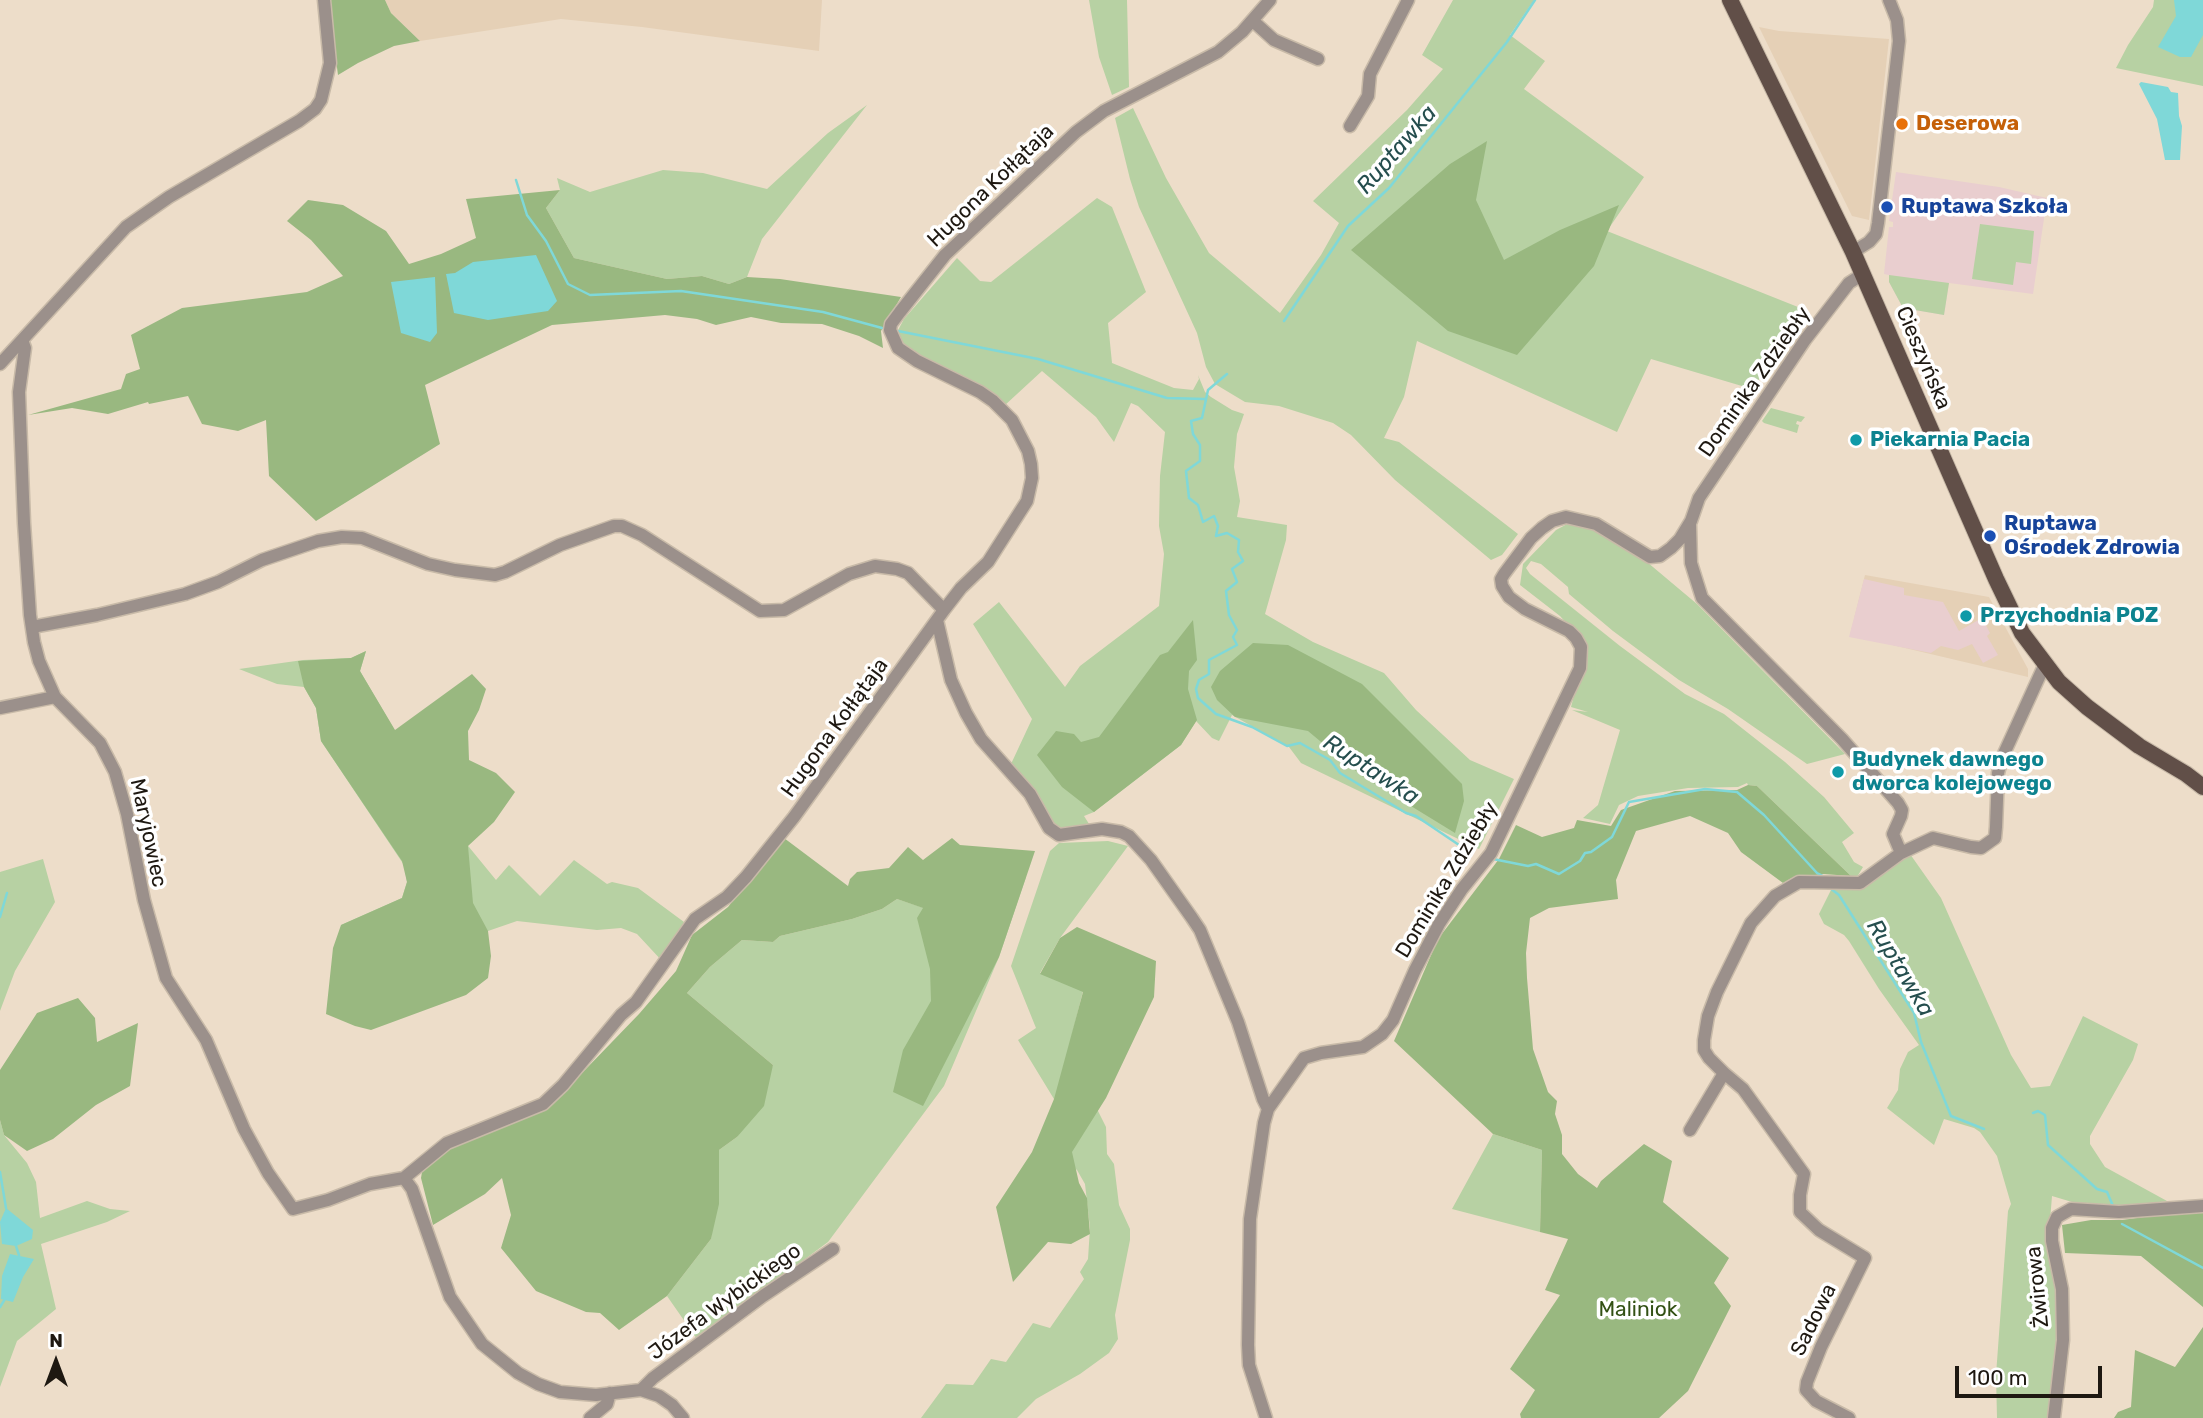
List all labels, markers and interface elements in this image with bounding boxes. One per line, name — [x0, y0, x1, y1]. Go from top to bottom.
water label: Ruptawka — [1351, 100, 1443, 200]
place label: Deserowa — [1916, 111, 2019, 137]
marker: Deserowa — [1894, 116, 1910, 132]
street label: Hugona Kołłątaja — [923, 119, 1059, 253]
place label: Ruptawa Szkoła — [1901, 194, 2068, 220]
marker: Ruptawa Szkoła — [1879, 199, 1895, 215]
street label: Dominika Zdziebły — [1694, 302, 1816, 462]
street label: Cieszyńska — [1890, 303, 1956, 413]
place label: Piekarnia Pacia — [1870, 427, 2030, 453]
marker: Piekarnia Pacia — [1848, 432, 1864, 448]
place label: Ruptawa Ośrodek Zdrowia — [2004, 511, 2180, 561]
marker: Ruptawa Ośrodek Zdrowia — [1982, 528, 1998, 544]
place label: Przychodnia POZ — [1980, 603, 2159, 629]
marker: Przychodnia POZ — [1958, 608, 1974, 624]
street label: Hugona Kołłątaja — [776, 654, 894, 802]
water label: Ruptawka — [1318, 729, 1424, 811]
place label: Budynek dawnego dworca kolejowego — [1852, 747, 2052, 797]
marker: Budynek dawnego dworca kolejowego — [1830, 764, 1846, 780]
street label: Maryjowiec — [124, 776, 172, 890]
street label: Dominika Zdziebły — [1390, 797, 1504, 963]
water label: Ruptawka — [1860, 914, 1940, 1022]
street label: Józefa Wybickiego — [644, 1238, 806, 1366]
street label: Żwirowa — [2021, 1245, 2055, 1329]
street label: Sadowa — [1786, 1280, 1842, 1360]
park label: Maliniok — [1598, 1297, 1678, 1323]
north arrow — [21, 1327, 91, 1397]
text: N — [49, 1329, 63, 1352]
scale bar — [1958, 1352, 2105, 1396]
text: 100 m — [1968, 1365, 2027, 1390]

